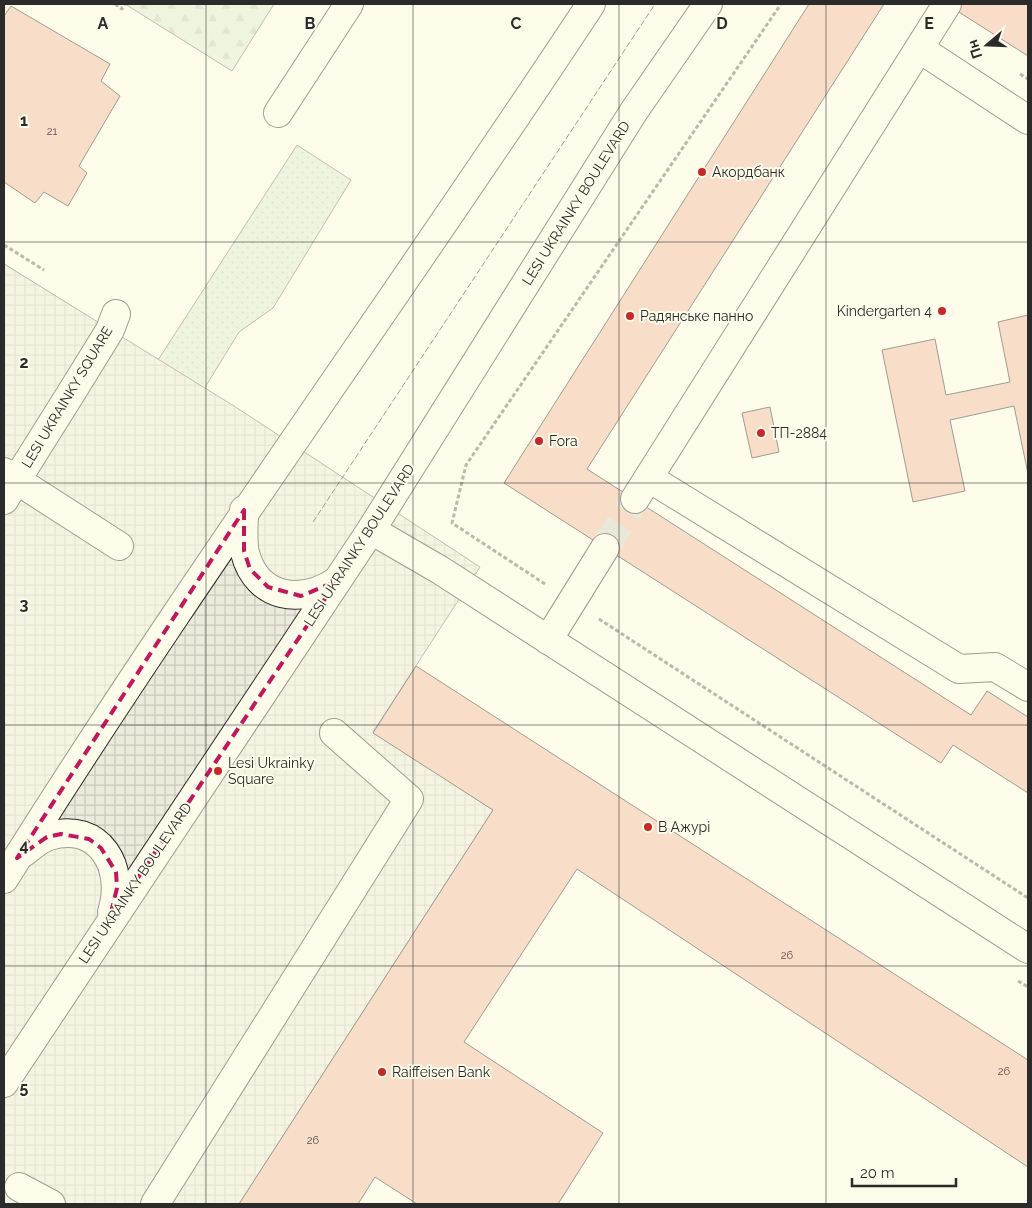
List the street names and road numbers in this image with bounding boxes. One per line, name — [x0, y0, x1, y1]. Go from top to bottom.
street label: LESI UKRAINKY BOULEVARD — [519, 118, 633, 288]
street label: LESI UKRAINKY SQUARE — [18, 323, 116, 471]
street label: LESI UKRAINKY BOULEVARD — [301, 461, 417, 629]
street label: LESI UKRAINKY BOULEVARD — [75, 800, 195, 966]

